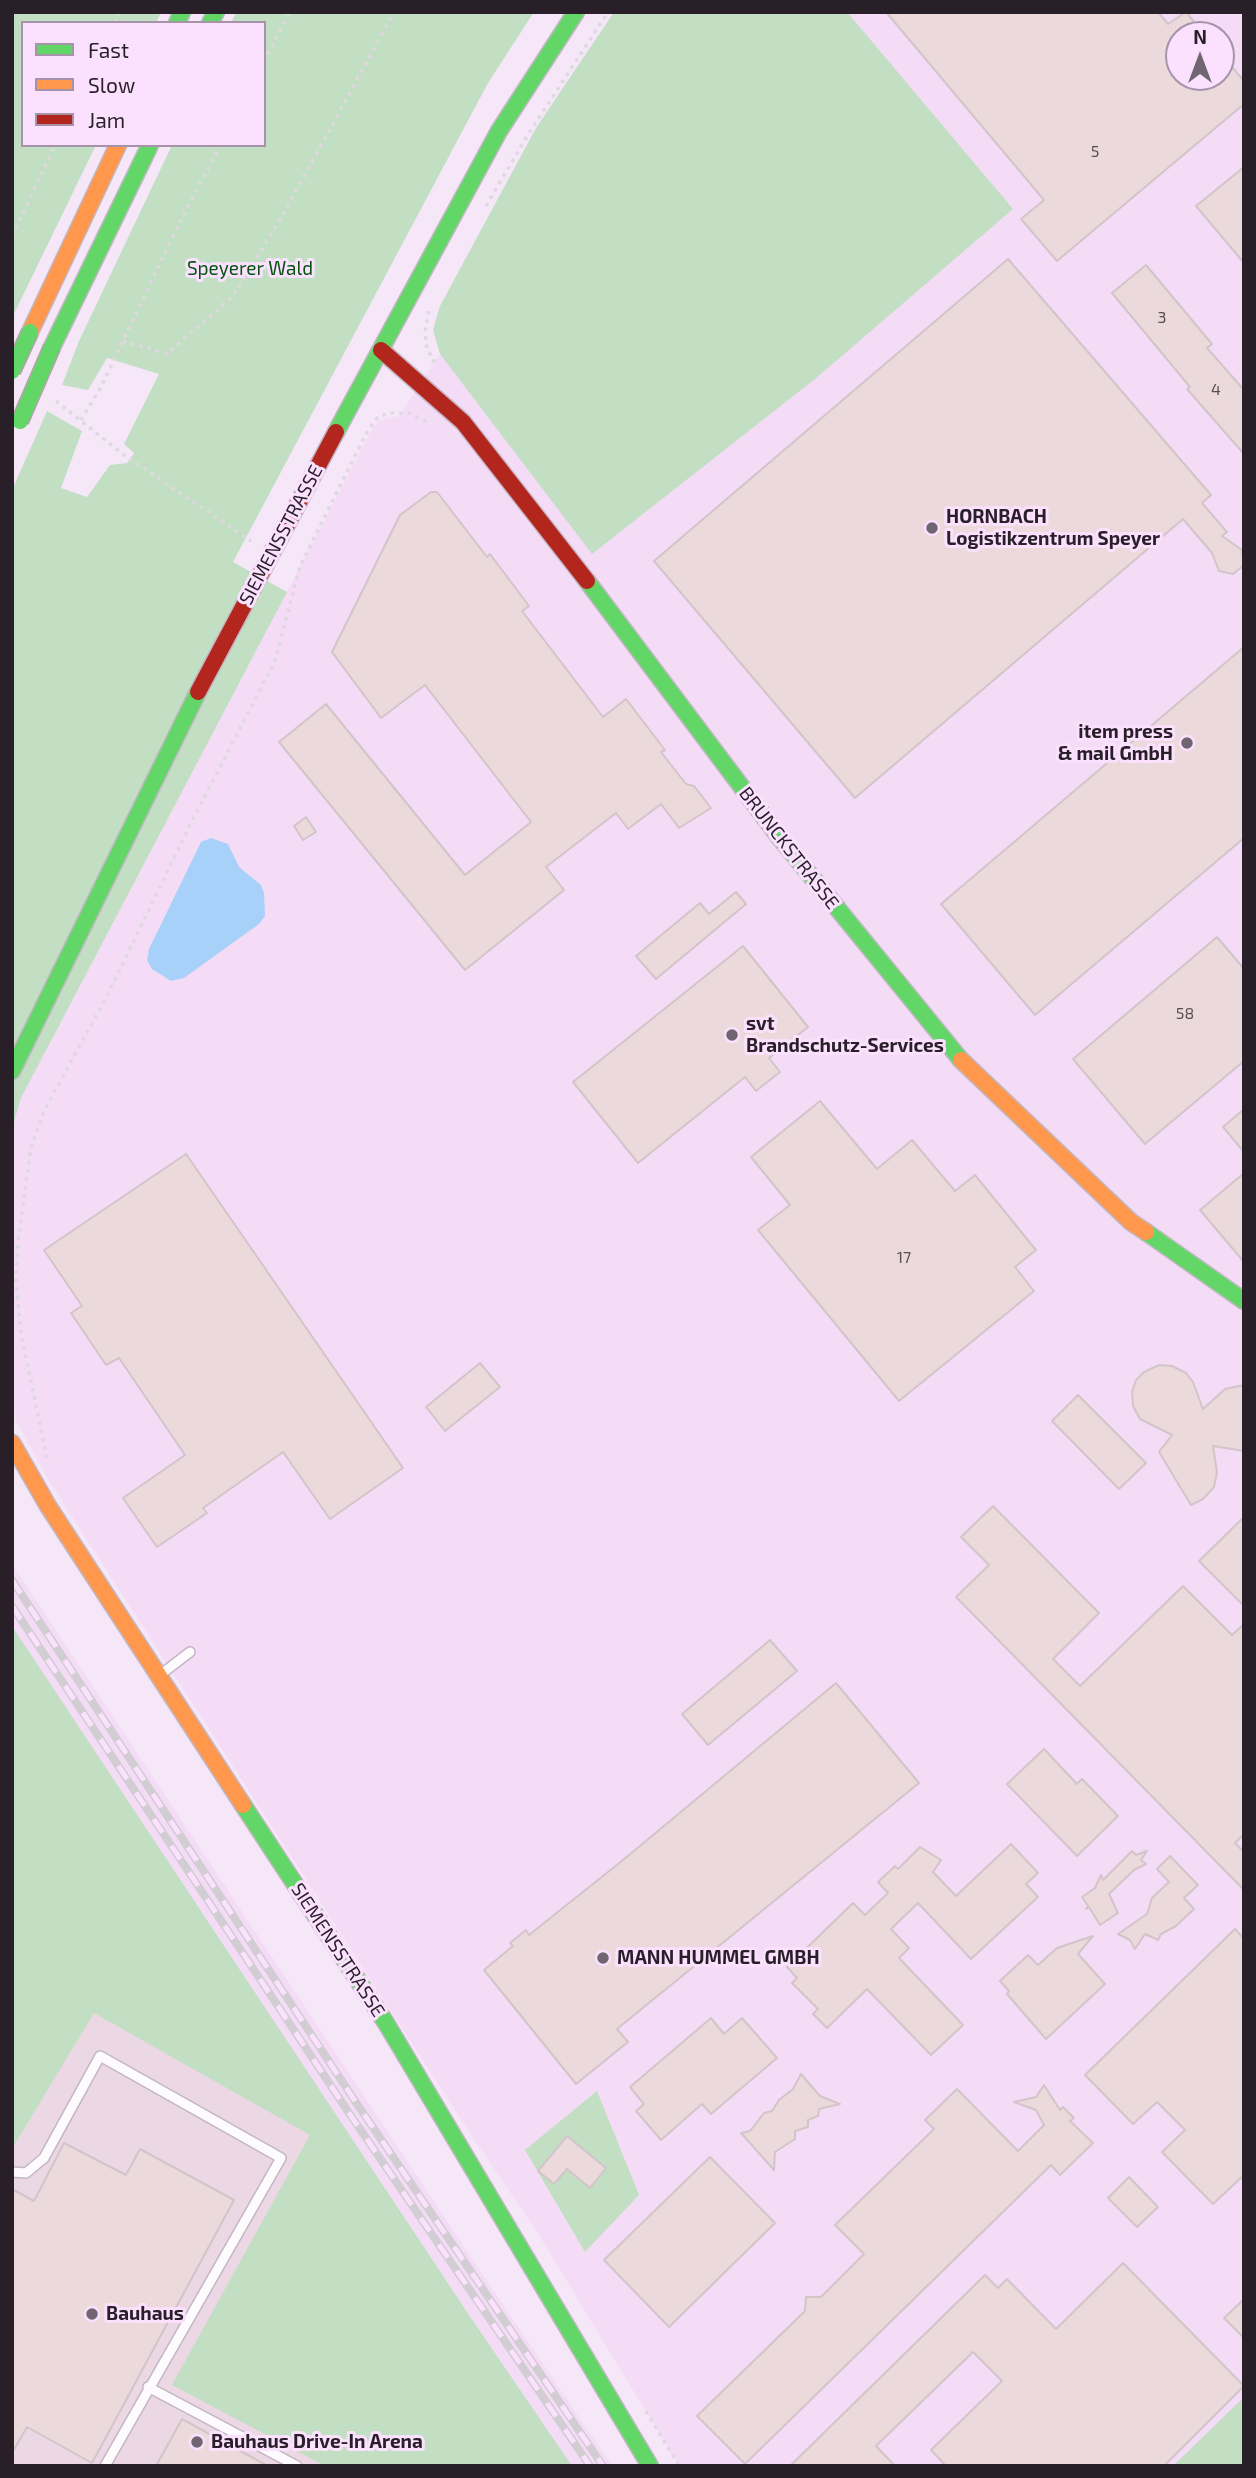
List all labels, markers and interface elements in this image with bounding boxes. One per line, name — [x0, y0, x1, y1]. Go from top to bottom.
legend — [21, 21, 266, 147]
north arrow — [1165, 21, 1235, 91]
text: N — [1193, 25, 1207, 48]
text: Fast — [88, 37, 129, 62]
text: Slow — [88, 72, 135, 97]
text: Jam — [88, 107, 125, 132]
house number: 5 — [1091, 142, 1099, 162]
park label: Speyerer Wald — [187, 258, 313, 280]
house number: 3 — [1158, 308, 1166, 328]
house number: 4 — [1211, 380, 1221, 400]
street label: SIEMENSSTRASSE — [235, 461, 327, 609]
place label: HORNBACH Logistikzentrum Speyer — [946, 506, 1160, 550]
marker: HORNBACH Logistikzentrum Speyer — [924, 520, 940, 536]
place label: item press & mail GmbH — [1058, 721, 1173, 765]
marker: item press & mail GmbH — [1179, 735, 1195, 751]
street label: BRUNCKSTRASSE — [734, 782, 844, 914]
house number: 58 — [1176, 1004, 1194, 1024]
place label: svt Brandschutz-Services — [746, 1013, 944, 1057]
marker: svt Brandschutz-Services — [724, 1027, 740, 1043]
house number: 17 — [897, 1248, 911, 1268]
street label: SIEMENSSTRASSE — [286, 1879, 390, 2021]
place label: MANN HUMMEL GMBH — [617, 1947, 820, 1969]
marker: MANN HUMMEL GMBH — [595, 1950, 611, 1966]
place label: Bauhaus — [106, 2303, 184, 2325]
marker: Bauhaus — [84, 2306, 100, 2322]
place label: Bauhaus Drive-In Arena — [211, 2431, 423, 2453]
marker: Bauhaus Drive-In Arena — [189, 2434, 205, 2450]

